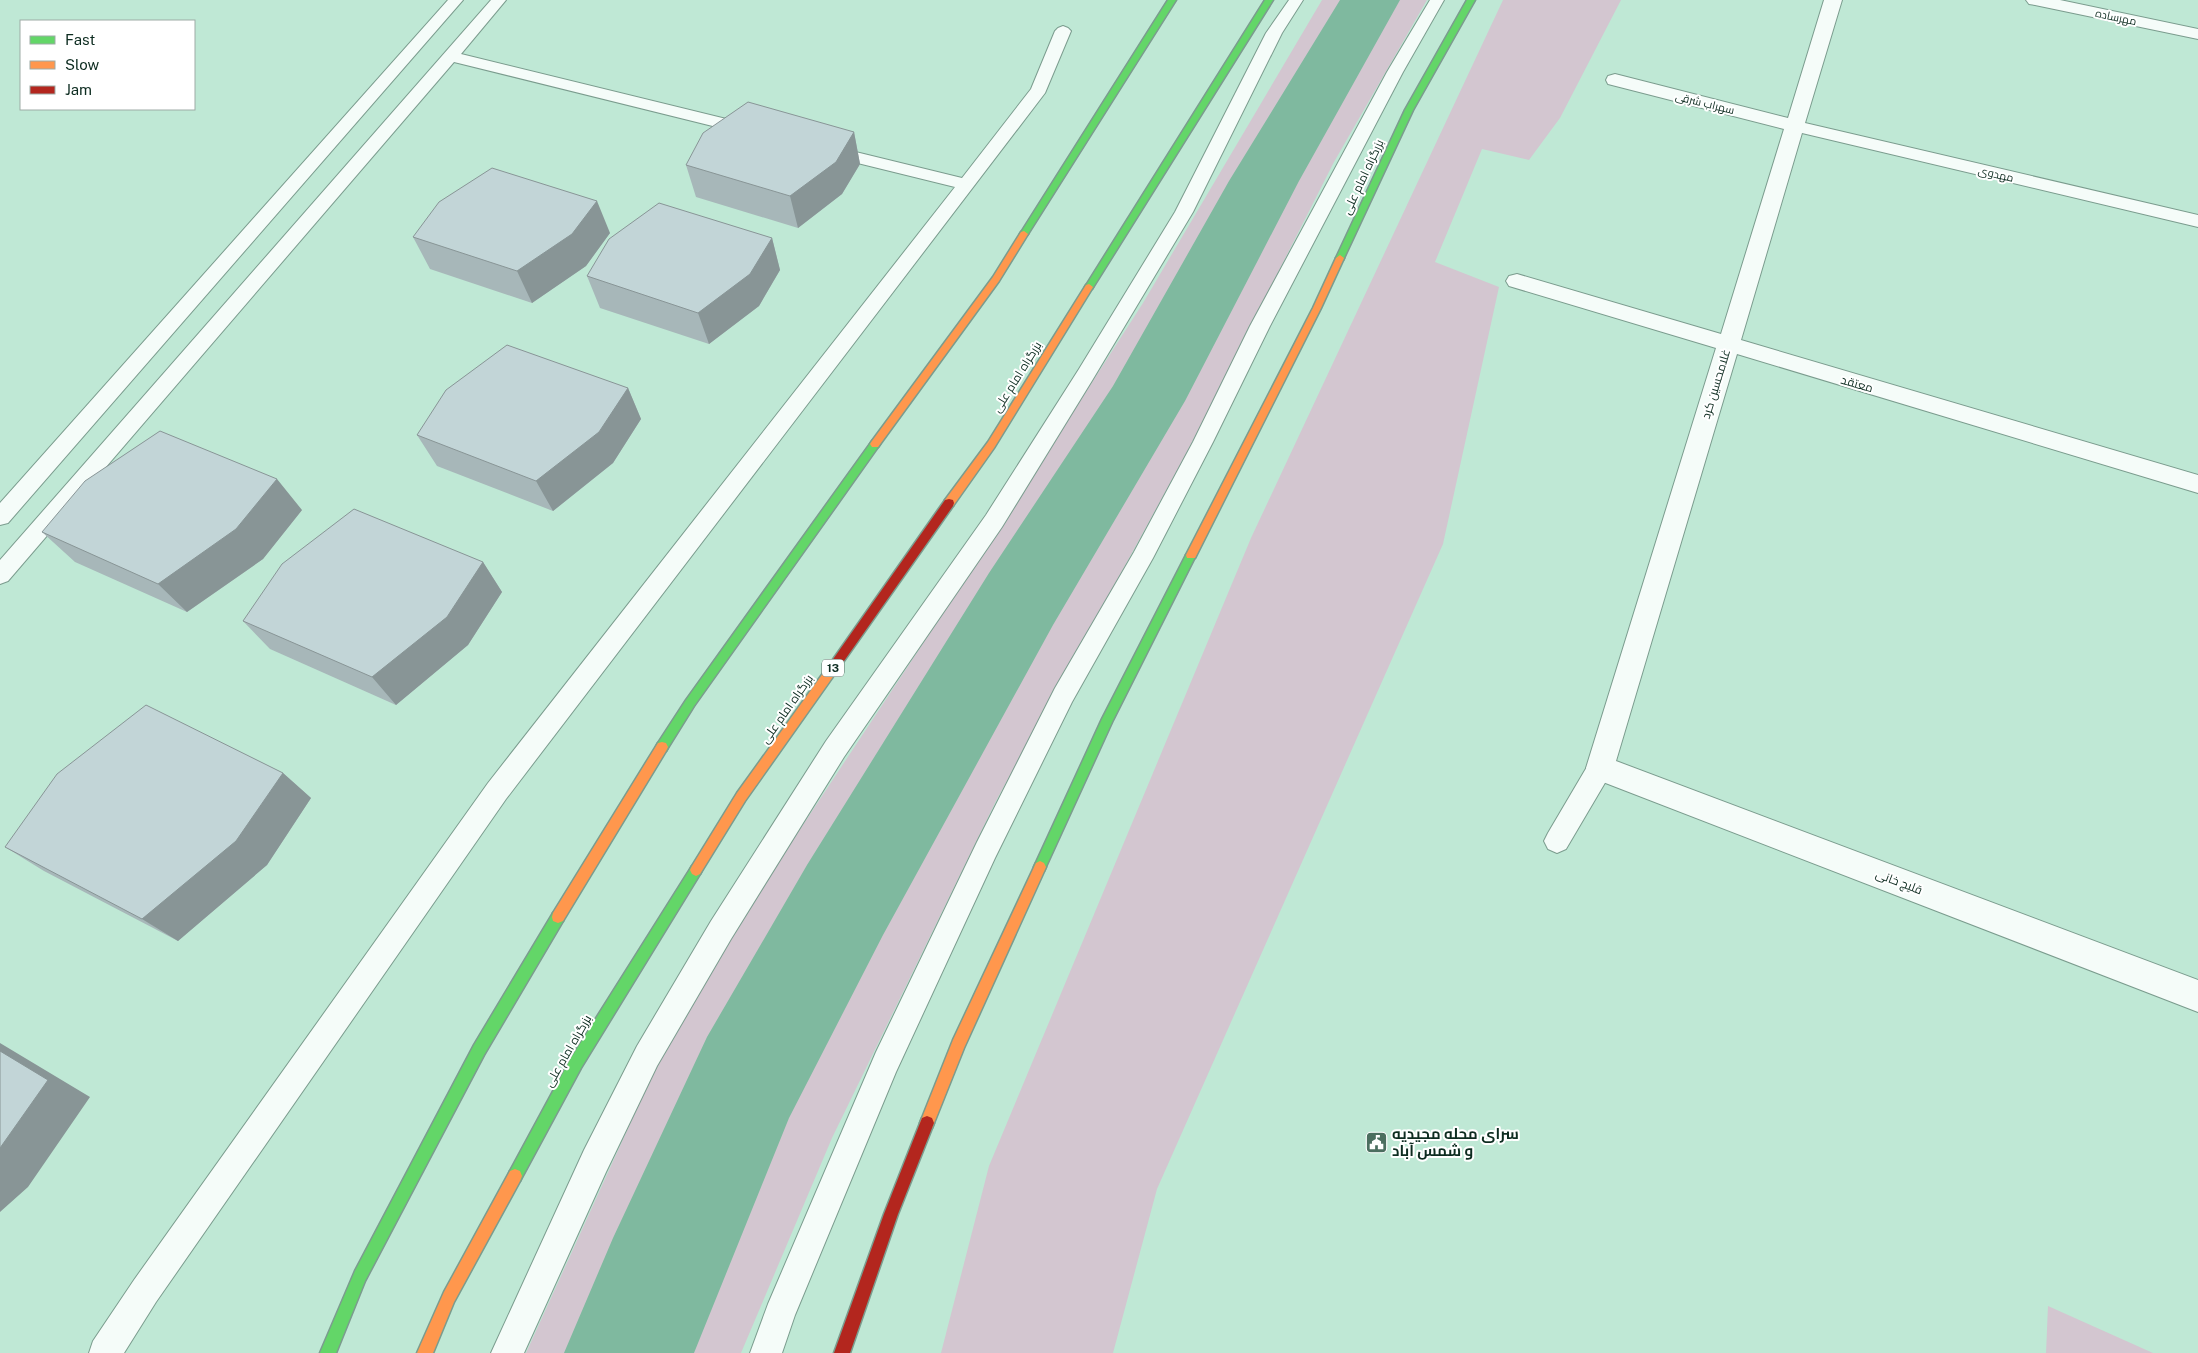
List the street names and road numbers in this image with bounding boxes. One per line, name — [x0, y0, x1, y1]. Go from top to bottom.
street label: مهرساده — [2094, 7, 2138, 28]
street label: سهراب شرقی — [1674, 90, 1736, 117]
street label: بزرگراه امام علی — [1340, 137, 1387, 217]
street label: مهدوی — [1977, 164, 2015, 185]
street label: بزرگراه امام علی — [990, 339, 1045, 416]
street label: غلامحسین کرد — [1699, 347, 1733, 421]
street label: معتقد — [1839, 373, 1875, 395]
road number: 13 — [822, 660, 844, 676]
street label: بزرگراه امام علی — [758, 672, 817, 747]
street label: قلیچ خانی — [1873, 867, 1924, 898]
street label: بزرگراه امام علی — [542, 1012, 595, 1090]

